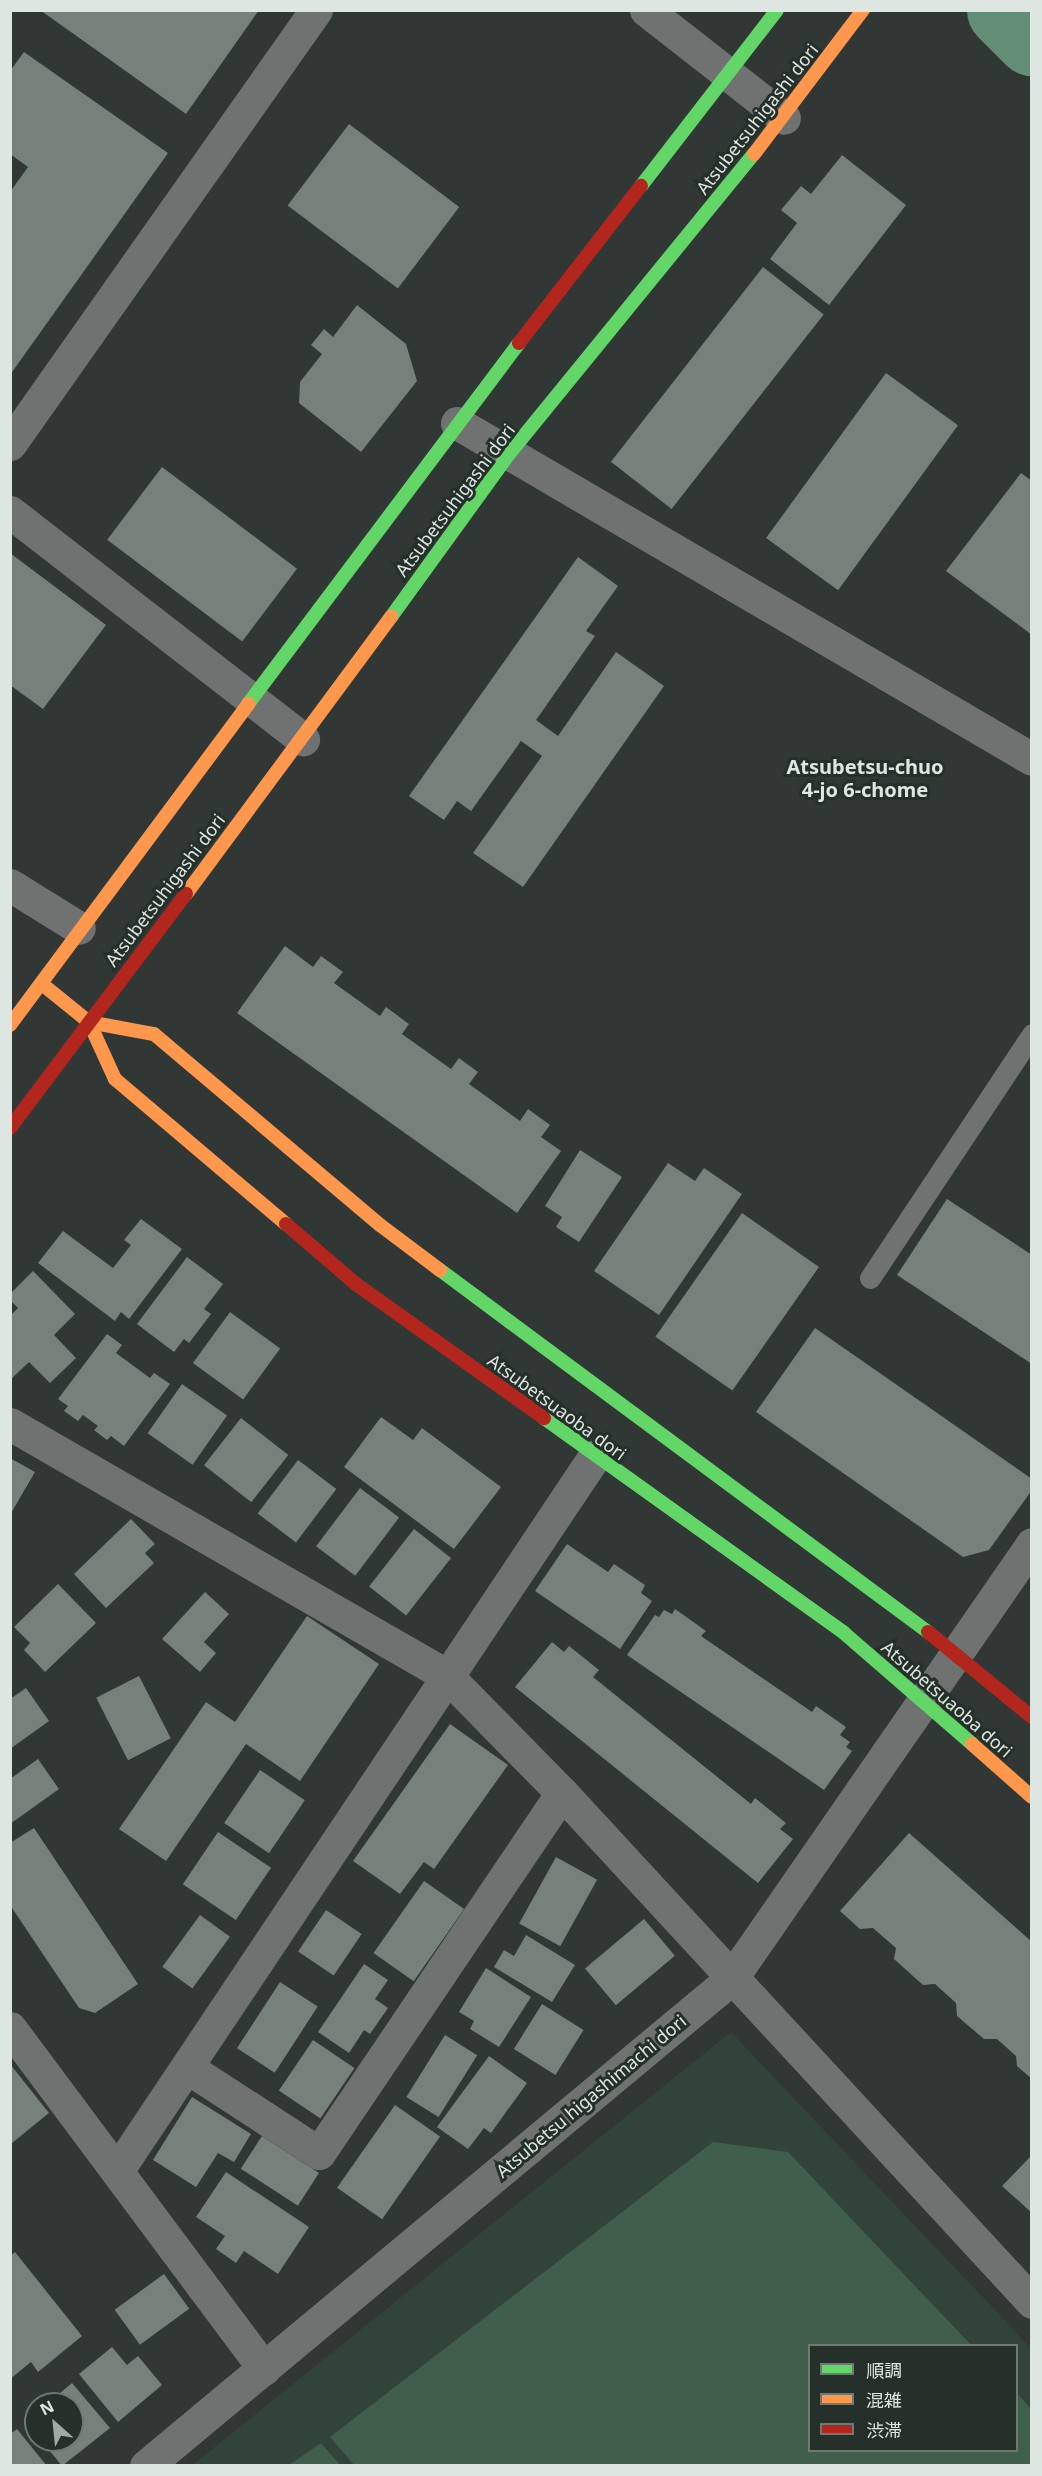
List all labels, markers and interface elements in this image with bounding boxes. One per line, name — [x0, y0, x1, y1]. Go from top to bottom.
street label: Atsubetsuhigashi dori — [691, 39, 823, 199]
street label: Atsubetsuhigashi dori — [391, 420, 519, 580]
district label: Atsubetsu-chuo 4-jo 6-chome — [786, 755, 944, 802]
street label: Atsubetsuhigashi dori — [101, 810, 229, 970]
street label: Atsubetsuaoba dori — [483, 1349, 631, 1465]
street label: Atsubetsuaoba dori — [877, 1636, 1017, 1762]
street label: Atsubetsu higashimachi dori — [492, 2010, 690, 2182]
legend — [808, 2344, 1018, 2452]
text: 順調 — [866, 2358, 902, 2382]
text: 混雑 — [866, 2388, 902, 2412]
north arrow — [24, 2392, 84, 2452]
text: N — [36, 2395, 58, 2421]
text: 渋滞 — [866, 2418, 902, 2442]

